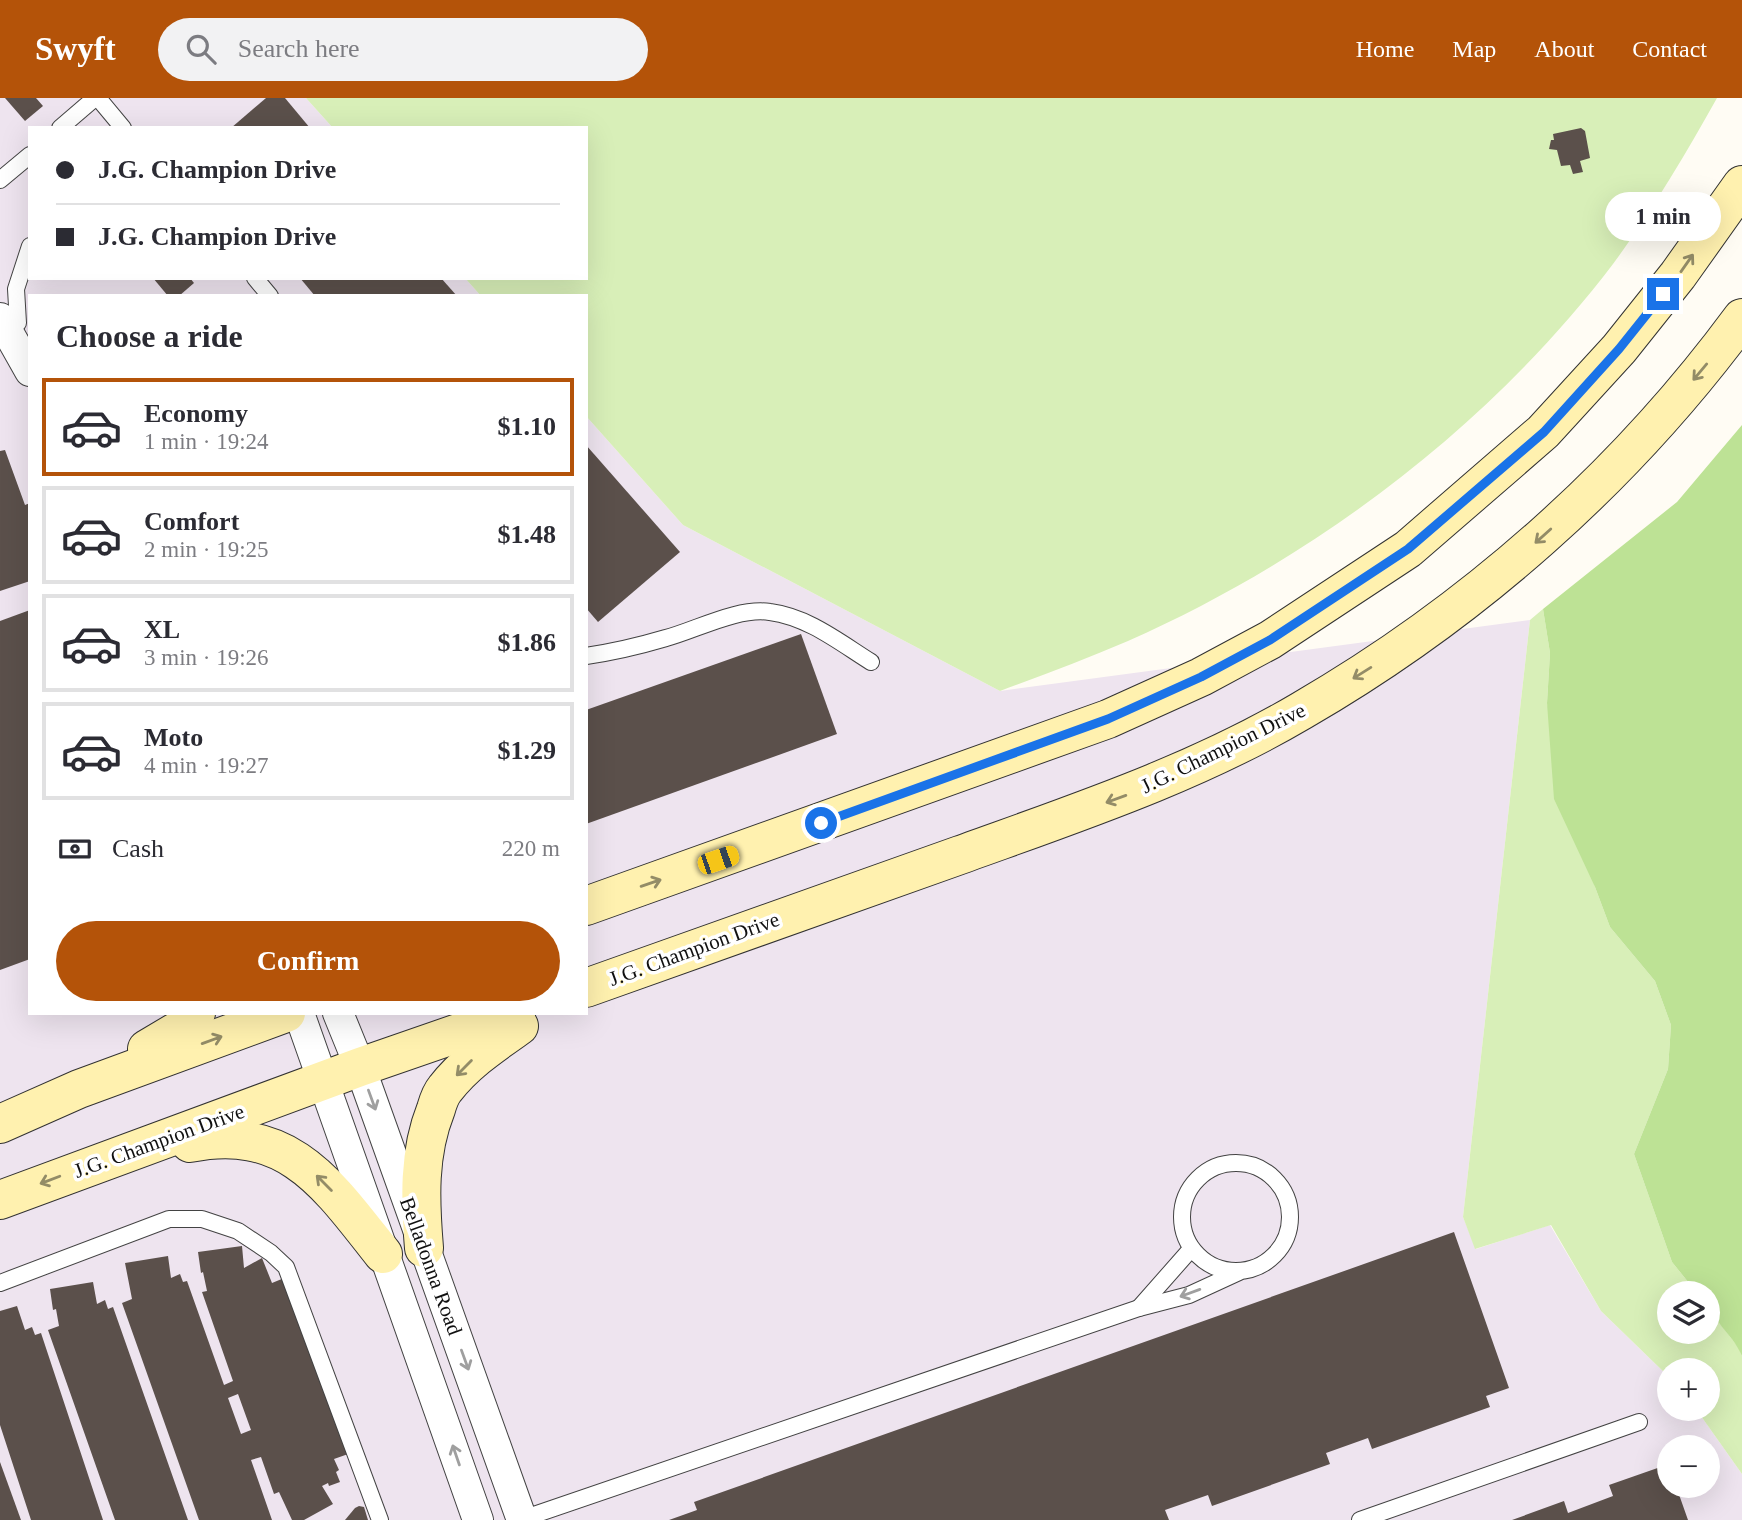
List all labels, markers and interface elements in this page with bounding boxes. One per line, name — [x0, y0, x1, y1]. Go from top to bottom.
search box — [158, 18, 648, 81]
icon: search — [182, 30, 220, 68]
text: Swyft — [35, 31, 116, 67]
text: Search here — [238, 34, 360, 63]
text: Home — [1356, 36, 1414, 62]
text: Map — [1452, 36, 1496, 62]
text: About — [1534, 36, 1594, 62]
text: Contact — [1632, 36, 1707, 62]
text: J.G. Champion Drive — [98, 155, 336, 184]
callout: 1 min — [1605, 192, 1721, 242]
text: 1 min — [1635, 204, 1691, 229]
text: J.G. Champion Drive — [98, 222, 336, 251]
one-way arrow — [1680, 254, 1694, 273]
route end — [1647, 278, 1679, 310]
text: Choose a ride — [56, 318, 243, 354]
one-way arrow — [1692, 362, 1708, 380]
icon: car — [60, 396, 123, 459]
text: Economy — [144, 399, 248, 428]
text: $1.10 — [498, 412, 556, 441]
text: 1 min · 19:24 — [144, 429, 269, 454]
icon: car — [60, 504, 123, 567]
text: Comfort — [144, 507, 239, 536]
text: $1.48 — [498, 520, 556, 549]
one-way arrow — [1534, 528, 1552, 544]
text: 2 min · 19:25 — [144, 537, 269, 562]
icon: car — [60, 612, 123, 675]
text: XL — [144, 615, 180, 644]
text: $1.86 — [498, 628, 556, 657]
text: 3 min · 19:26 — [144, 645, 269, 670]
one-way arrow — [1352, 666, 1372, 680]
street label: J.G. Champion Drive — [1137, 698, 1309, 798]
icon: car — [60, 720, 123, 783]
text: Moto — [144, 723, 203, 752]
text: $1.29 — [498, 736, 556, 765]
text: 4 min · 19:27 — [144, 753, 269, 778]
one-way arrow — [1106, 794, 1128, 806]
route start — [805, 807, 837, 839]
icon: cash — [56, 830, 94, 868]
text: Cash — [112, 834, 164, 863]
text: 220 m — [502, 836, 560, 861]
car — [695, 843, 742, 877]
one-way arrow — [639, 876, 661, 888]
street label: J.G. Champion Drive — [605, 907, 783, 991]
button: Confirm — [56, 921, 560, 1001]
one-way arrow — [200, 1033, 222, 1045]
one-way arrow — [456, 1060, 473, 1077]
one-way arrow — [367, 1088, 379, 1110]
street label: J.G. Champion Drive — [70, 1099, 248, 1183]
one-way arrow — [315, 1174, 332, 1191]
one-way arrow — [40, 1175, 61, 1188]
street label: Belladonna Road — [395, 1194, 467, 1339]
map controls — [1657, 1281, 1720, 1498]
button: layers — [1657, 1281, 1720, 1344]
one-way arrow — [1180, 1288, 1202, 1300]
one-way arrow — [460, 1349, 472, 1371]
button: + — [1657, 1358, 1720, 1421]
button: − — [1657, 1435, 1720, 1498]
one-way arrow — [449, 1445, 461, 1467]

